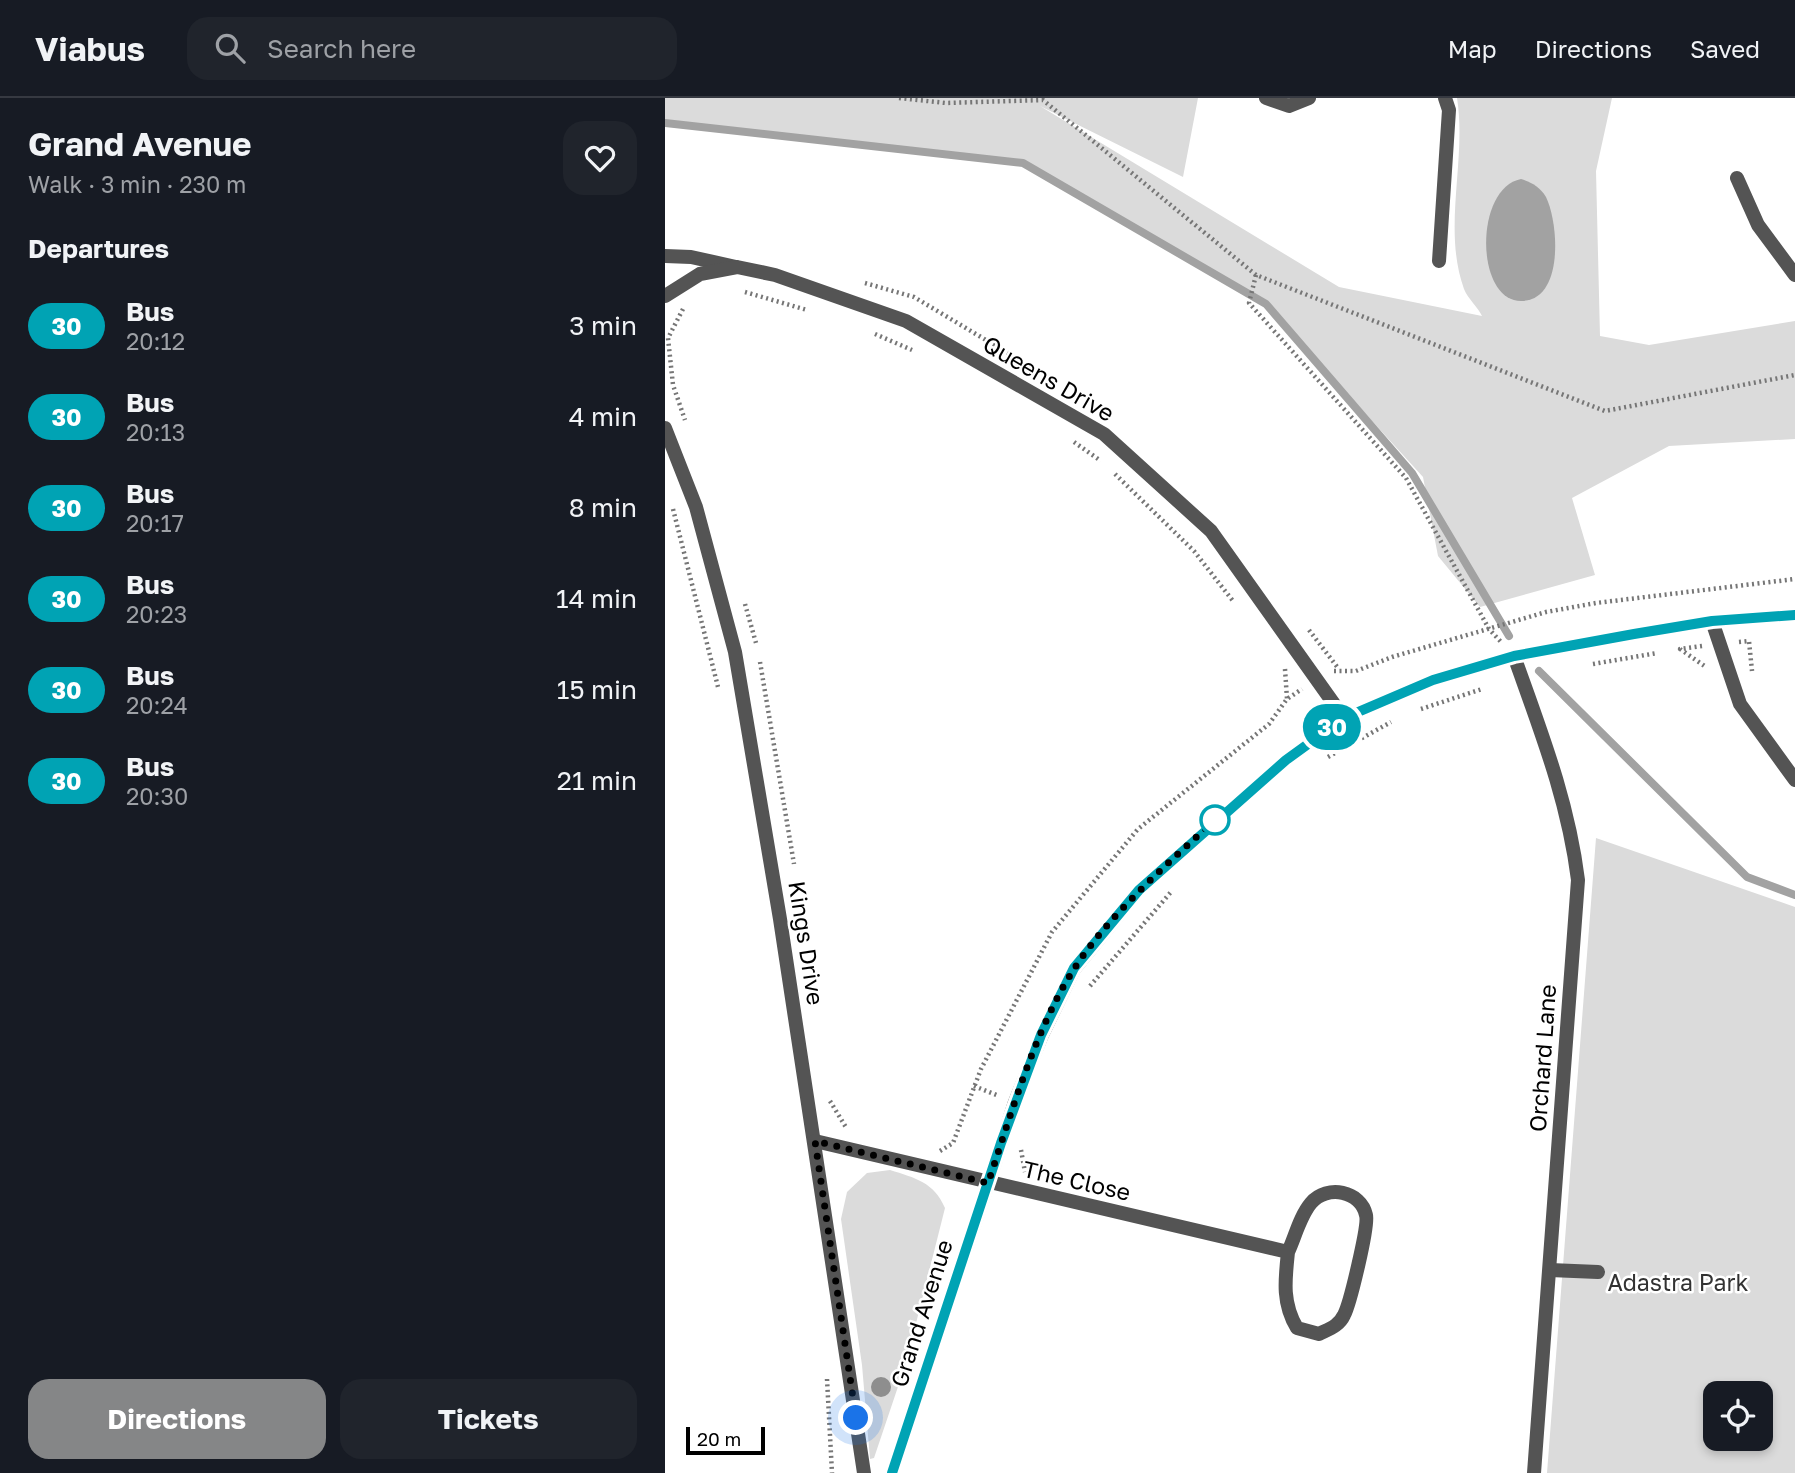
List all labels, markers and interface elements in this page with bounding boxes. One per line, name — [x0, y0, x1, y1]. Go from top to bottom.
search box — [187, 17, 677, 80]
text: Viabus — [35, 29, 145, 68]
icon: search — [211, 29, 249, 67]
text: Search here — [267, 33, 416, 64]
text: Map — [1448, 34, 1497, 63]
text: Directions — [1535, 34, 1652, 63]
text: Saved — [1690, 34, 1760, 63]
button: heart — [563, 121, 637, 195]
text: Grand Avenue — [28, 124, 252, 163]
text: Walk · 3 min · 230 m — [28, 170, 246, 198]
text: Departures — [28, 233, 169, 264]
text: Bus — [126, 296, 174, 327]
text: 3 min — [569, 310, 637, 341]
text: 30 — [51, 311, 82, 340]
text: 20:12 — [126, 327, 185, 355]
street label: Queens Drive — [978, 329, 1120, 427]
text: Bus — [126, 387, 174, 418]
text: 4 min — [569, 401, 637, 432]
text: 30 — [51, 402, 82, 431]
text: 20:13 — [126, 418, 185, 446]
text: Bus — [126, 478, 174, 509]
text: 8 min — [569, 492, 637, 523]
text: 30 — [51, 493, 82, 522]
text: 20:17 — [126, 509, 184, 537]
text: Bus — [126, 569, 174, 600]
text: 14 min — [556, 583, 637, 614]
text: 30 — [51, 584, 82, 613]
text: 20:23 — [126, 600, 187, 628]
text: Bus — [126, 660, 174, 691]
text: 15 min — [557, 674, 637, 705]
text: 30 — [51, 675, 82, 704]
text: 20:24 — [126, 691, 188, 719]
line badge: 30 — [1301, 704, 1363, 750]
text: 30 — [1317, 712, 1347, 741]
text: Bus — [126, 751, 174, 782]
text: 21 min — [557, 765, 637, 796]
text: 30 — [51, 766, 82, 795]
text: 20:30 — [126, 782, 188, 810]
unlabelled marker — [1200, 805, 1230, 835]
street label: Kings Drive — [783, 879, 831, 1007]
street label: Orchard Lane — [1523, 983, 1561, 1133]
street label: The Close — [1020, 1154, 1134, 1206]
street label: Grand Avenue — [884, 1236, 958, 1390]
park label: Adastra Park — [1608, 1268, 1749, 1296]
button: Directions — [28, 1379, 326, 1459]
button: Tickets — [340, 1379, 637, 1459]
map controls — [1703, 1381, 1773, 1451]
button: locate — [1703, 1381, 1773, 1451]
your location — [838, 1400, 873, 1435]
scale bar — [686, 1424, 765, 1456]
text: 20 m — [697, 1427, 741, 1450]

